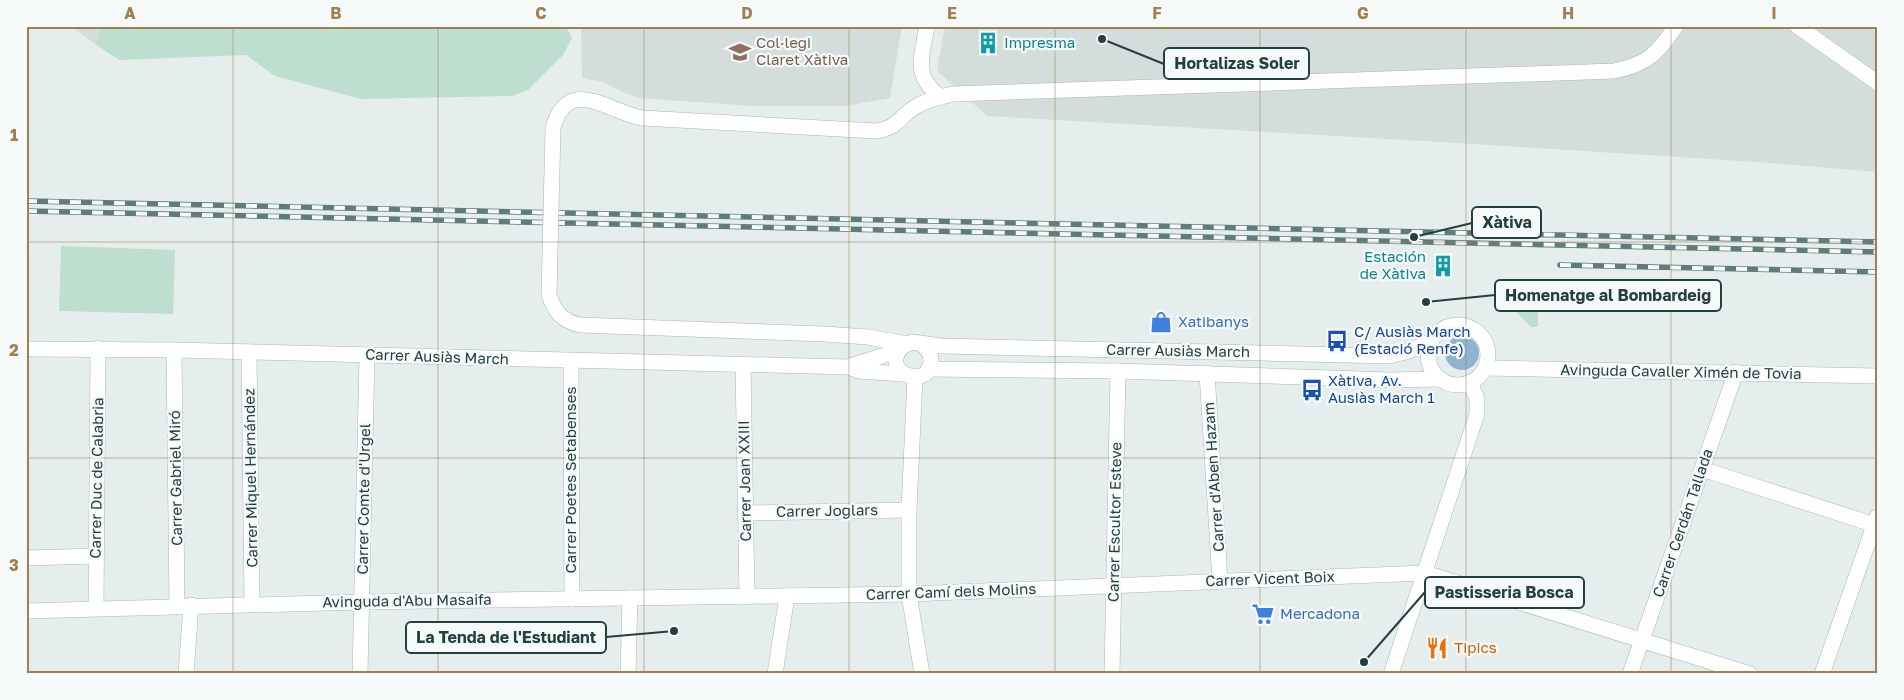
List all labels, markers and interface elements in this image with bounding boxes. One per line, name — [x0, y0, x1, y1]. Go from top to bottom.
text: A — [124, 3, 136, 23]
text: B — [330, 3, 342, 23]
text: C — [535, 3, 547, 23]
text: D — [741, 3, 753, 23]
text: E — [947, 3, 957, 23]
text: F — [1152, 3, 1162, 23]
text: G — [1357, 3, 1369, 23]
text: H — [1562, 3, 1574, 23]
text: I — [1771, 3, 1777, 23]
building icon: Impresma — [975, 30, 1001, 56]
place label: Col·legi Claret Xàtiva — [756, 33, 848, 68]
place label: Impresma — [1004, 33, 1075, 51]
school or university icon: Col·legi Claret Xàtiva — [727, 39, 753, 65]
callout: Hortalizas Soler — [1164, 48, 1309, 79]
text: Hortalizas Soler — [1174, 53, 1300, 73]
text: 1 — [10, 125, 18, 145]
callout: Xàtiva — [1472, 207, 1541, 238]
text: Xàtiva — [1482, 212, 1532, 232]
place label: Estación de Xàtiva — [1360, 247, 1426, 282]
building icon: Estación de Xàtiva — [1430, 253, 1456, 279]
callout: Homenatge al Bombardeig — [1495, 280, 1721, 311]
text: Homenatge al Bombardeig — [1505, 285, 1711, 305]
shop icon: Xatibanys — [1148, 309, 1174, 335]
place label: Xatibanys — [1178, 312, 1249, 330]
place label: C/ Ausiàs March (Estació Renfe) — [1354, 322, 1471, 357]
bus stop icon: C/ Ausiàs March (Estació Renfe) — [1324, 328, 1350, 354]
text: 2 — [9, 340, 19, 360]
street label: Carrer Ausiàs March — [1106, 340, 1250, 360]
street label: Carrer Ausiàs March — [365, 344, 509, 368]
street label: Avinguda Cavaller Ximén de Tovia — [1560, 360, 1802, 382]
place label: Xàtiva, Av. Ausiàs March 1 — [1328, 371, 1434, 406]
bus stop icon: Xàtiva, Av. Ausiàs March 1 — [1299, 377, 1325, 403]
street label: Carrer Poetes Setabenses — [561, 387, 579, 573]
street label: Carrer Miquel Hernández — [239, 388, 261, 568]
street label: Carrer Duc de Calabria — [86, 397, 106, 559]
street label: Carrer d'Aben Hazam — [1199, 402, 1227, 553]
street label: Carrer Gabriel Miró — [165, 410, 185, 546]
street label: Carrer Joan XXIII — [734, 420, 754, 542]
street label: Carrer Comte d'Urgel — [353, 423, 373, 575]
street label: Carrer Escultor Esteve — [1104, 441, 1124, 602]
street label: Carrer Cerdán Tallada — [1648, 446, 1716, 599]
street label: Carrer Joglars — [776, 500, 878, 520]
text: 3 — [9, 555, 19, 575]
street label: Carrer Vicent Boix — [1205, 567, 1335, 589]
callout: Pastisseria Bosca — [1425, 577, 1584, 608]
street label: Carrer Camí dels Molins — [865, 579, 1037, 603]
text: Pastisseria Bosca — [1434, 582, 1574, 602]
street label: Avinguda d'Abu Masaifa — [322, 590, 492, 610]
supermarket icon: Mercadona — [1250, 601, 1276, 627]
place label: Mercadona — [1280, 604, 1360, 622]
callout: La Tenda de l'Estudiant — [406, 622, 606, 653]
text: La Tenda de l'Estudiant — [416, 627, 596, 647]
restaurant icon: Tipics — [1424, 635, 1450, 661]
place label: Tipics — [1454, 638, 1497, 656]

